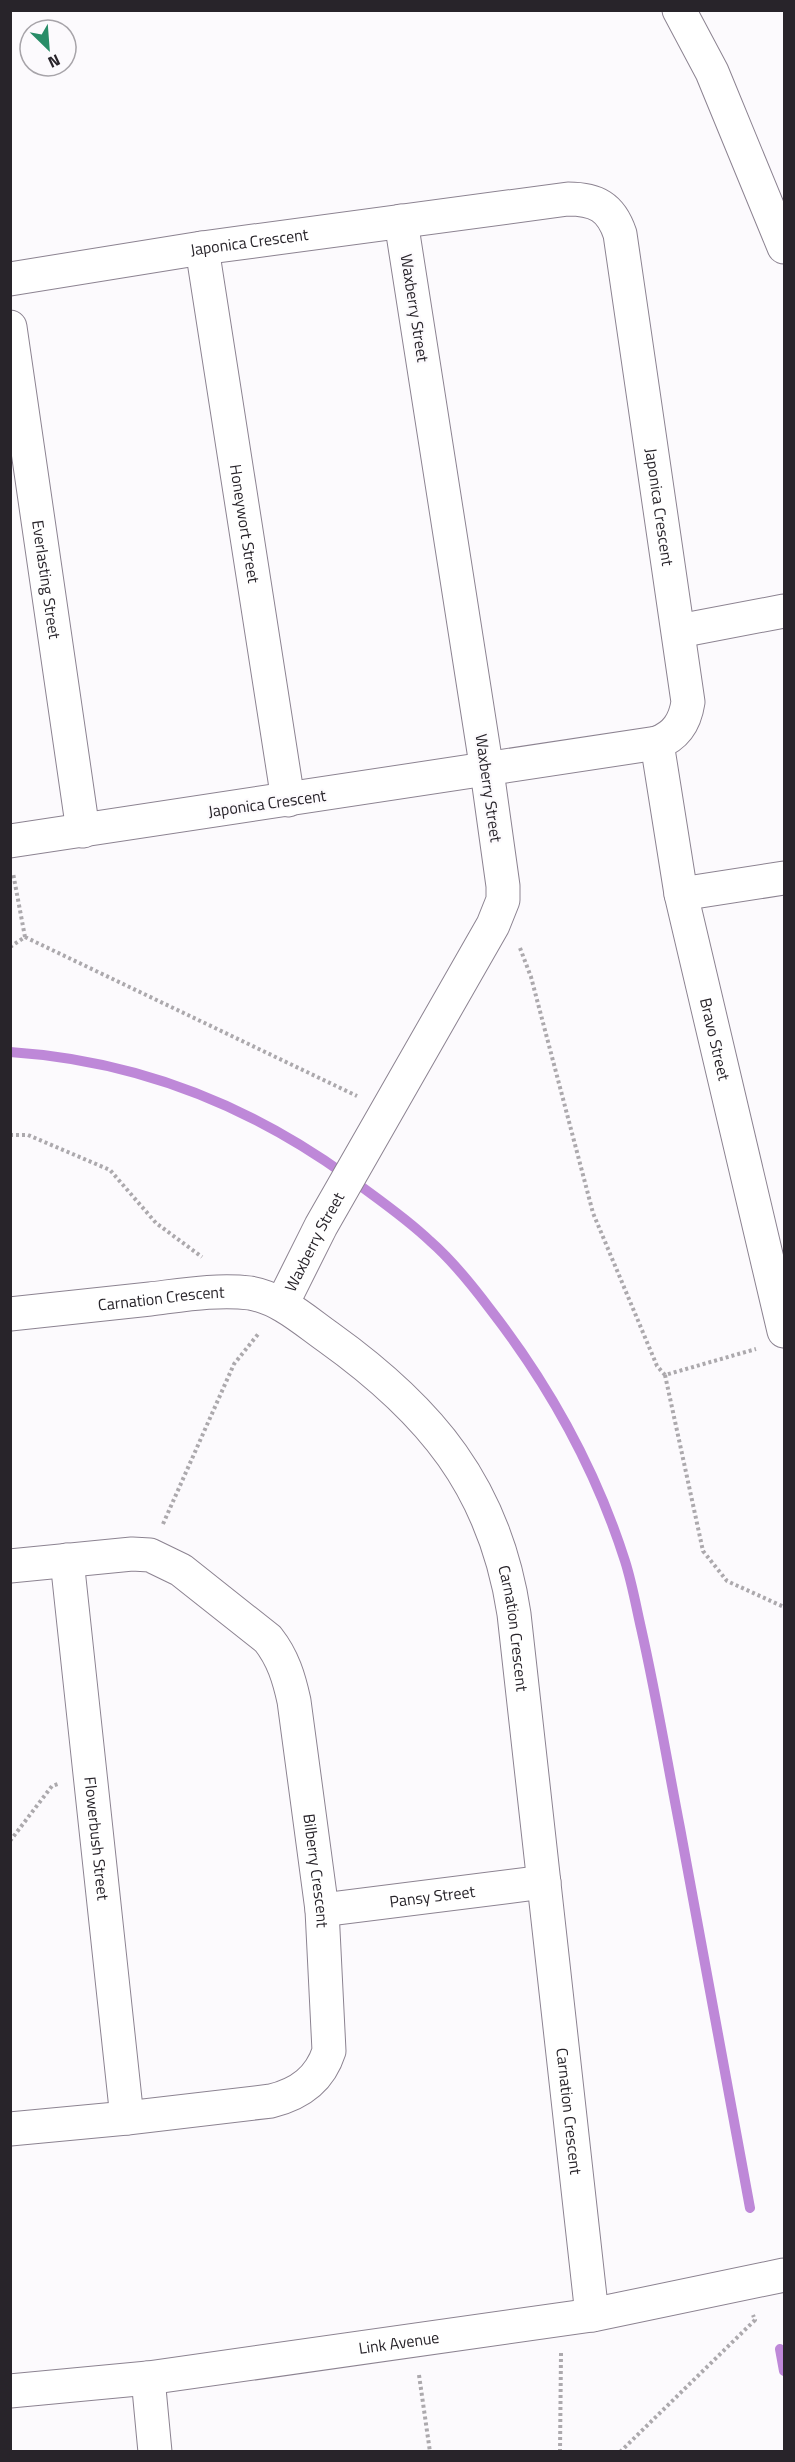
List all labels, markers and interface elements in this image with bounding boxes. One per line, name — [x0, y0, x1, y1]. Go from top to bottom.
north arrow — [18, 18, 78, 78]
text: N — [44, 48, 64, 75]
street label: Japonica Crescent — [188, 222, 310, 262]
street label: Waxberry Street — [395, 252, 435, 364]
street label: Japonica Crescent — [639, 446, 680, 568]
street label: Honeywort Street — [224, 463, 266, 585]
street label: Everlasting Street — [26, 518, 67, 641]
street label: Waxberry Street — [470, 732, 509, 844]
street label: Japonica Crescent — [207, 783, 328, 823]
street label: Bravo Street — [694, 995, 737, 1083]
street label: Waxberry Street — [278, 1187, 350, 1296]
street label: Carnation Crescent — [97, 1280, 225, 1317]
street label: Carnation Crescent — [492, 1562, 535, 1693]
street label: Flowerbush Street — [78, 1775, 116, 1902]
street label: Bilberry Crescent — [297, 1812, 335, 1928]
street label: Pansy Street — [388, 1879, 477, 1913]
street label: Carnation Crescent — [550, 2046, 588, 2176]
street label: Link Avenue — [357, 2325, 441, 2360]

